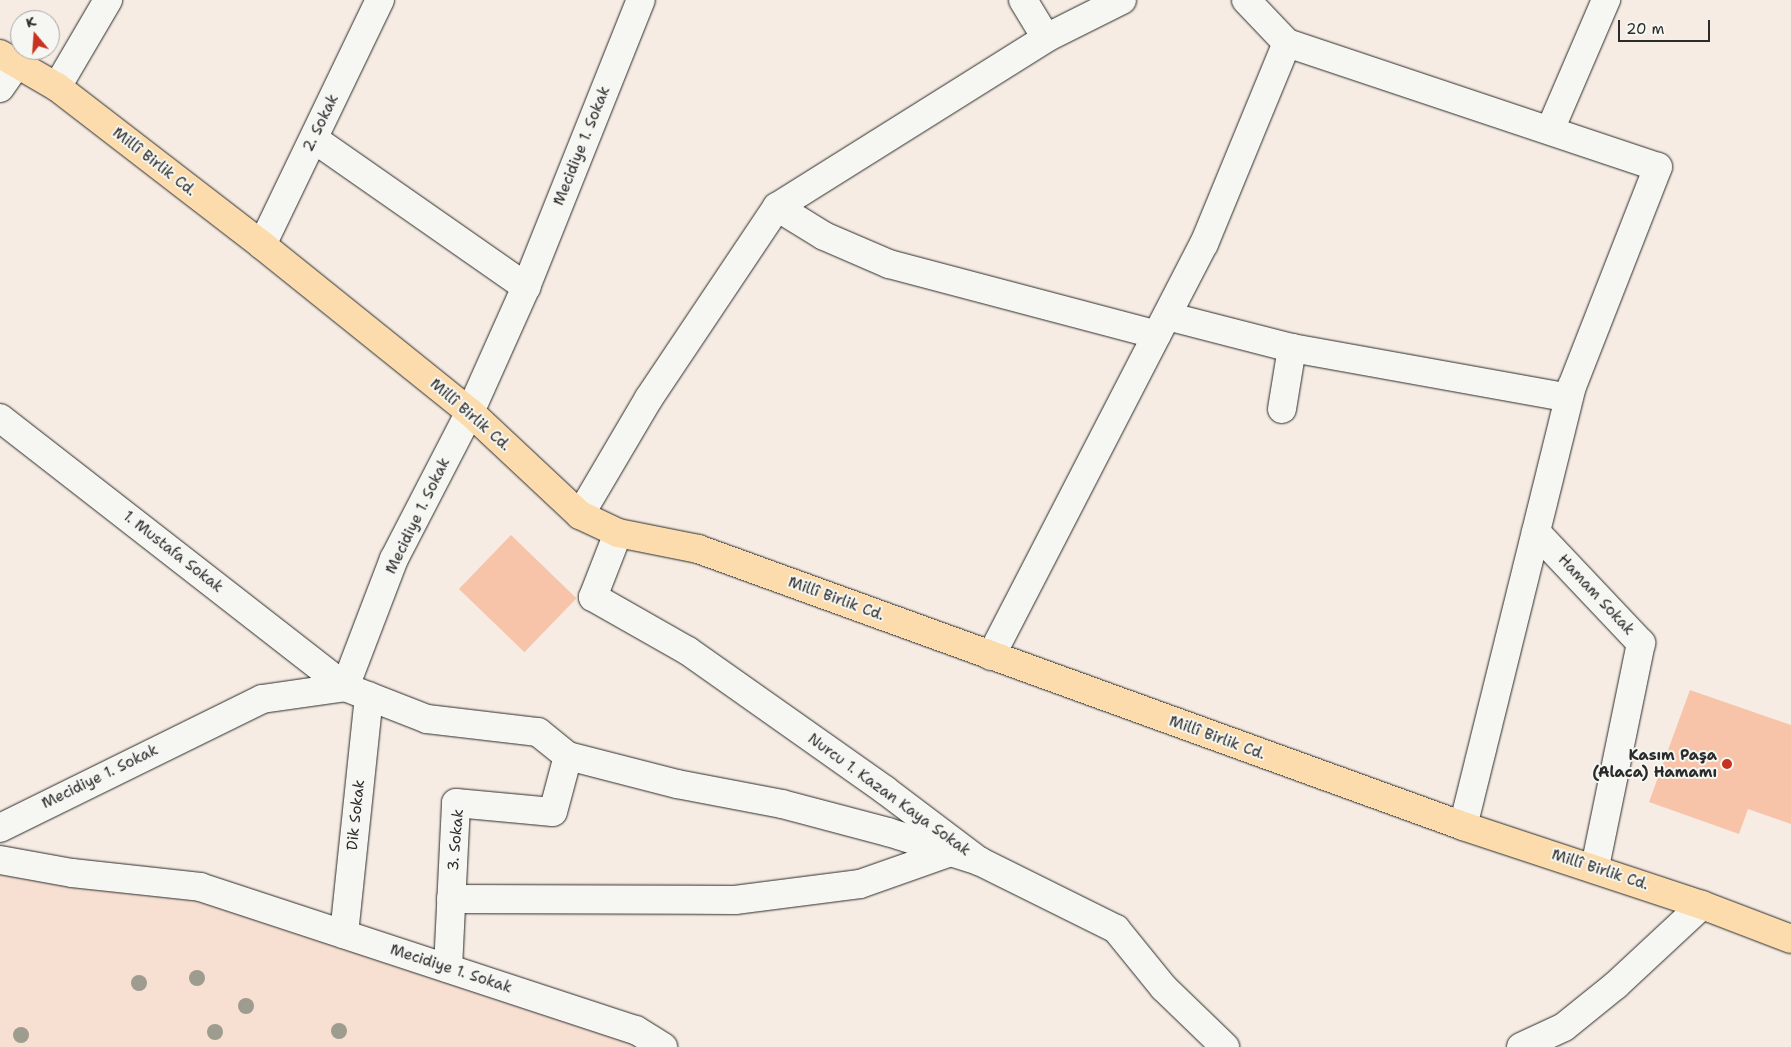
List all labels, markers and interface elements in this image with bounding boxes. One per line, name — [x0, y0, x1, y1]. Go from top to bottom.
north arrow — [10, 10, 60, 60]
scale bar — [1621, 10, 1714, 42]
text: K — [23, 12, 38, 32]
text: 20 m — [1626, 19, 1665, 39]
street label: Mecidiye 1. Sokak — [550, 84, 614, 208]
street label: 2. Sokak — [299, 91, 343, 155]
street label: Millî Birlik Cd. — [109, 124, 199, 200]
street label: Millî Birlik Cd. — [426, 375, 514, 455]
street label: Mecidiye 1. Sokak — [382, 455, 454, 577]
street label: 1. Mustafa Sokak — [119, 507, 227, 597]
street label: Hamam Sokak — [1554, 551, 1638, 639]
street label: Millî Birlik Cd. — [786, 573, 886, 625]
street label: Millî Birlik Cd. — [1167, 712, 1267, 764]
street label: Nurcu 1. Kazan Kaya Sokak — [804, 730, 974, 860]
street label: Mecidiye 1. Sokak — [39, 741, 161, 813]
place label: Kasım Paşa (Alaca) Hamamı — [1592, 746, 1717, 781]
marker: Kasım Paşa (Alaca) Hamamı — [1721, 758, 1733, 770]
street label: Dik Sokak — [343, 779, 369, 851]
street label: 3. Sokak — [444, 808, 468, 872]
street label: Millî Birlik Cd. — [1549, 846, 1651, 894]
street label: Mecidiye 1. Sokak — [388, 941, 514, 997]

